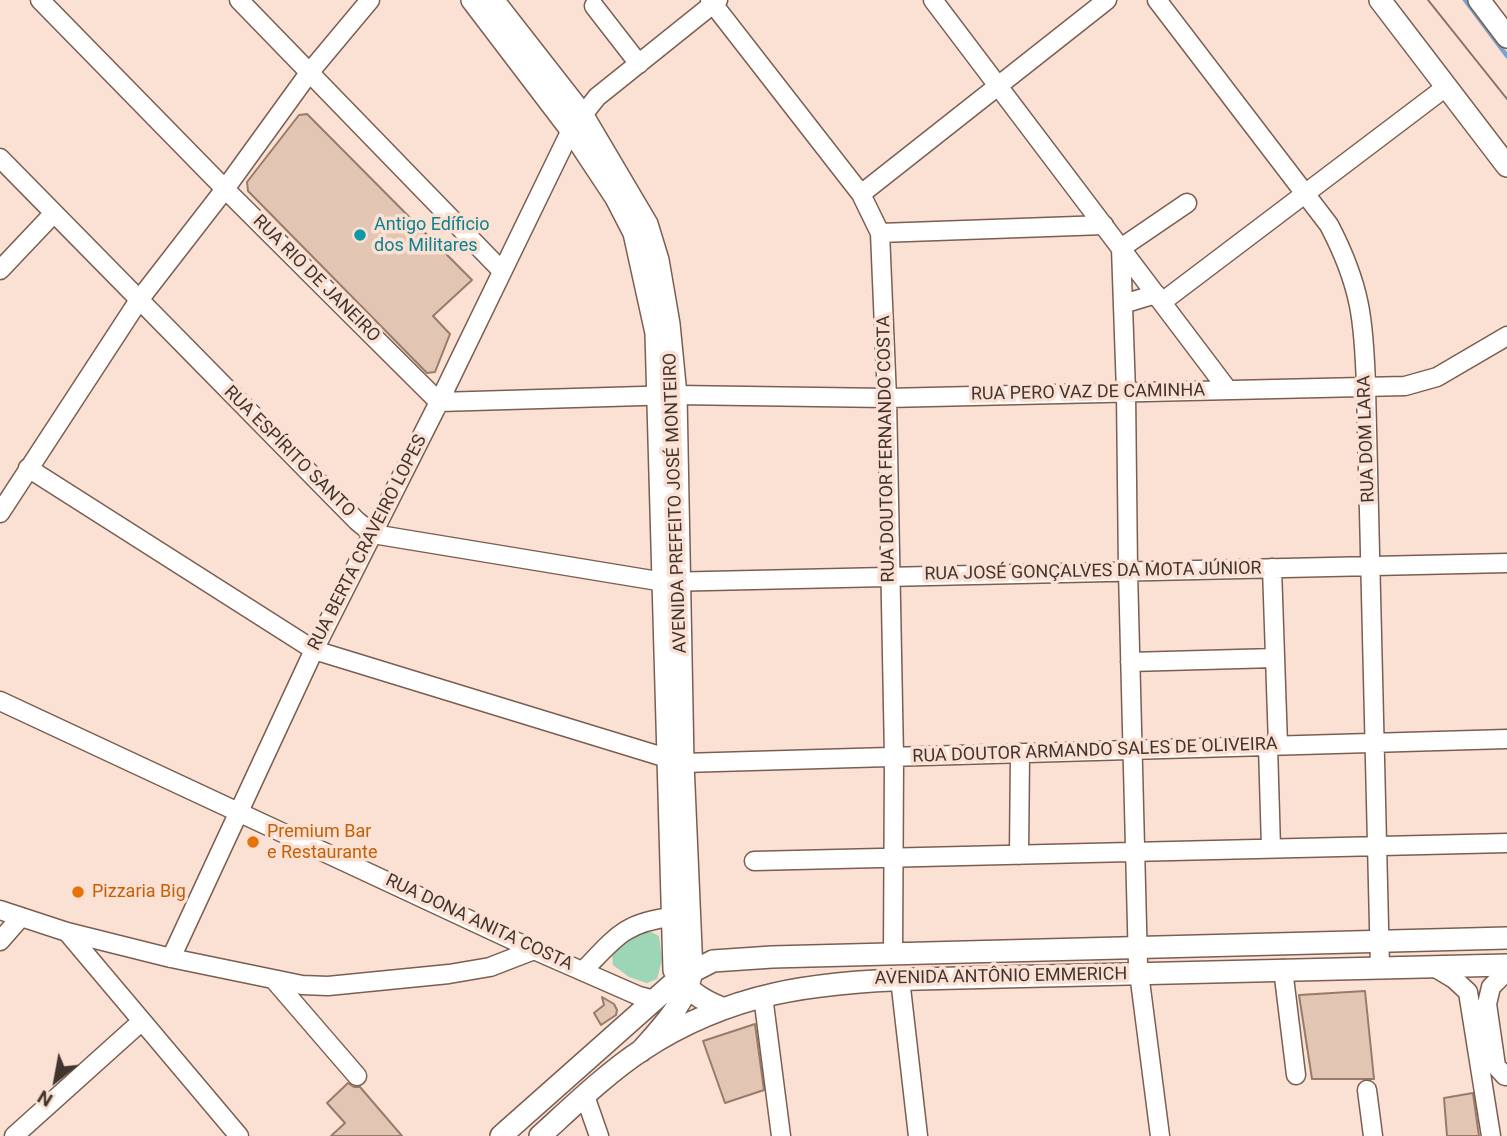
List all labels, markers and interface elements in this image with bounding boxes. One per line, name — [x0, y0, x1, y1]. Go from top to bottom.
street label: RUA RIO DE JANEIRO — [248, 211, 384, 347]
place label: Antigo Edíficio dos Militares — [374, 214, 489, 256]
marker: Antigo Edíficio dos Militares — [352, 227, 368, 243]
street label: RUA DOUTOR FERNANDO COSTA — [874, 315, 900, 583]
street label: AVENIDA PREFEITO JOSÉ MONTEIRO — [660, 352, 692, 654]
street label: RUA DOM LARA — [1354, 375, 1380, 503]
street label: RUA PERO VAZ DE CAMINHA — [971, 380, 1205, 406]
street label: RUA ESPÍRITO SANTO — [219, 382, 359, 522]
street label: RUA BERTA CRAVEIRO LOPES — [304, 432, 432, 654]
street label: RUA JOSÉ GONÇALVES DA MOTA JÚNIOR — [924, 558, 1262, 586]
street label: RUA DOUTOR ARMANDO SALES DE OLIVEIRA — [912, 734, 1278, 768]
place label: Premium Bar e Restaurante — [267, 821, 377, 864]
marker: Premium Bar e Restaurante — [245, 834, 261, 850]
street label: RUA DONA ANITA COSTA — [382, 870, 576, 976]
place label: Pizzaria Big — [92, 881, 186, 903]
marker: Pizzaria Big — [70, 884, 86, 900]
street label: AVENIDA ANTÔNIO EMMERICH — [875, 964, 1127, 990]
north arrow — [21, 1045, 91, 1115]
text: N — [33, 1085, 57, 1112]

